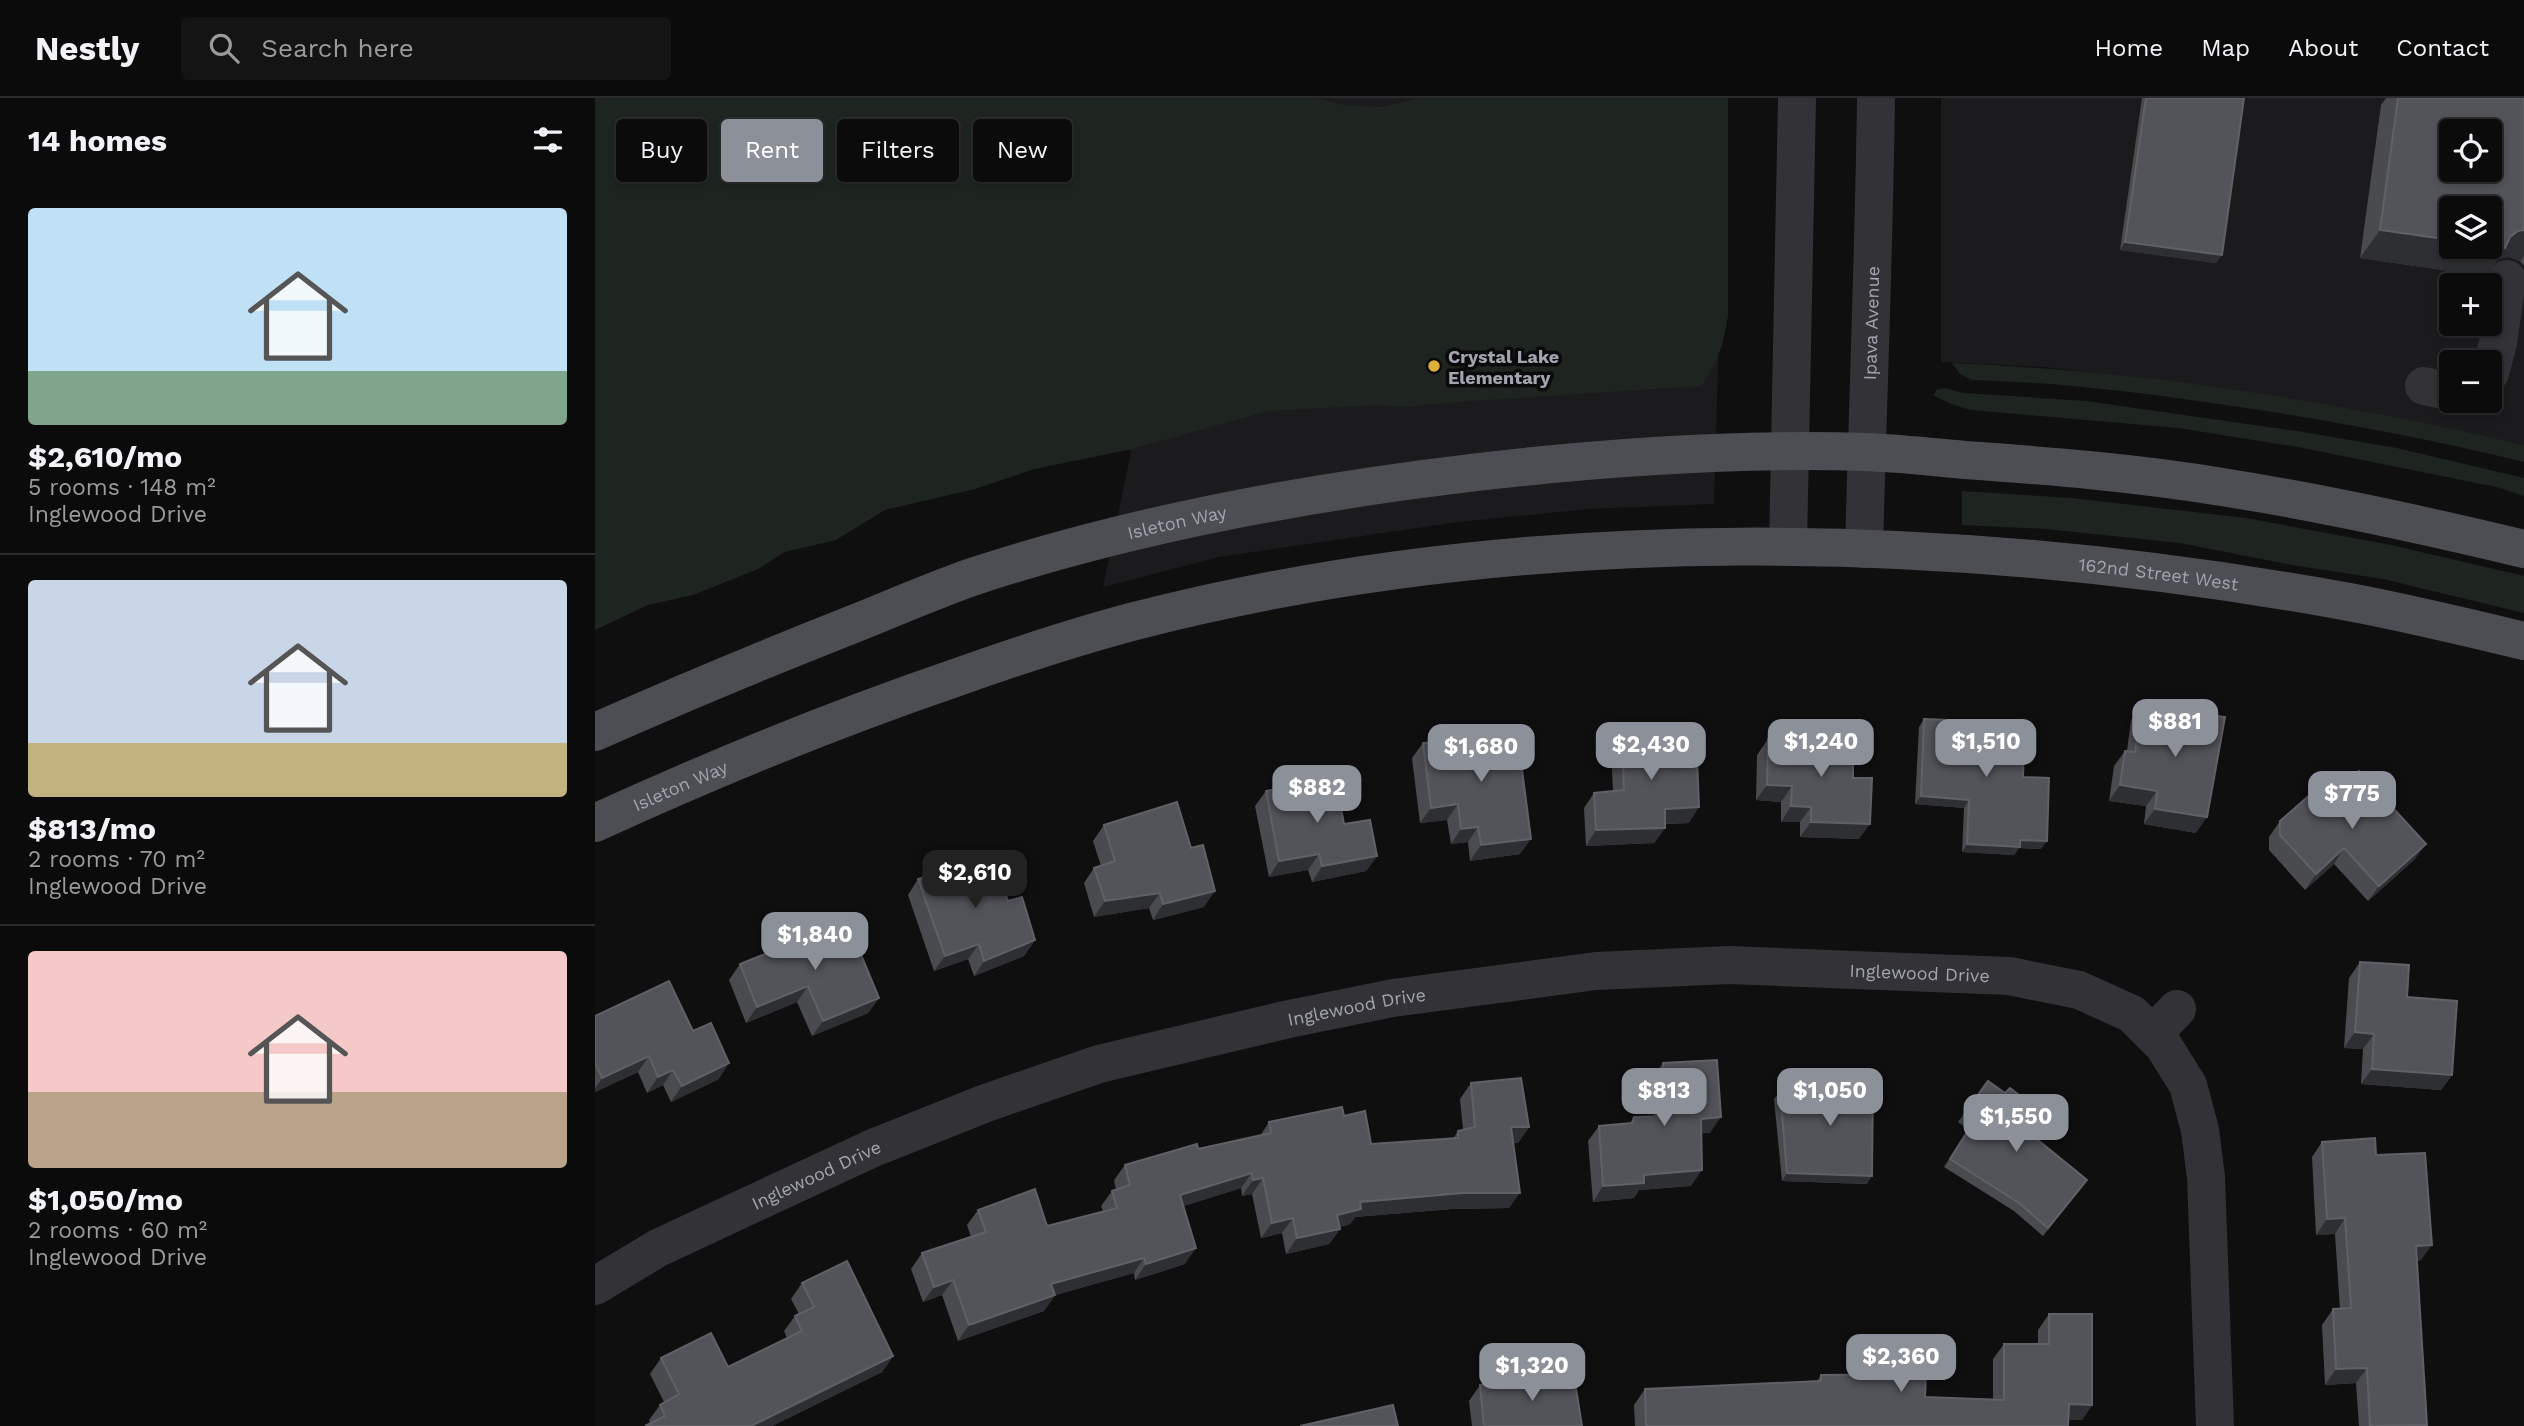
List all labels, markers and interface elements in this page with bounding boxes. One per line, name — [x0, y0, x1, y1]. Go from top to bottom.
search box — [181, 17, 671, 80]
text: Nestly — [35, 29, 139, 68]
icon: search — [205, 29, 243, 67]
text: Search here — [261, 33, 414, 63]
text: Home — [2095, 34, 2163, 62]
text: Map — [2201, 34, 2250, 62]
text: About — [2288, 34, 2358, 62]
text: Contact — [2396, 34, 2489, 62]
chip: Buy — [616, 119, 707, 182]
chip: Rent — [721, 119, 823, 182]
chip: Filters — [837, 119, 959, 182]
chip: New — [973, 119, 1072, 182]
map controls — [2439, 119, 2502, 413]
button: locate — [2439, 119, 2502, 182]
icon: filters — [529, 121, 567, 159]
text: 14 homes — [28, 123, 167, 158]
button: layers — [2439, 196, 2502, 259]
icon: home — [235, 253, 361, 379]
street label: Ipava Avenue — [1859, 266, 1883, 381]
button: + — [2439, 273, 2502, 336]
place label: Crystal Lake Elementary — [1448, 346, 1559, 388]
button: − — [2439, 350, 2502, 413]
marker: Crystal Lake Elementary — [1426, 358, 1442, 374]
text: $2,610/mo — [28, 439, 182, 474]
text: 5 rooms · 148 m² — [28, 474, 216, 501]
text: Inglewood Drive — [28, 501, 207, 528]
street label: Isleton Way — [1125, 501, 1229, 543]
street label: 162nd Street West — [2078, 553, 2241, 594]
icon: home — [235, 625, 361, 751]
pin: $881 — [2134, 700, 2216, 759]
text: $881 — [2148, 708, 2202, 735]
pin: $1,240 — [1764, 720, 1878, 779]
pin: $1,510 — [1929, 720, 2043, 779]
pin: $2,430 — [1594, 722, 1708, 782]
pin: $1,680 — [1424, 724, 1538, 784]
text: $1,240 — [1784, 728, 1858, 755]
text: $1,510 — [1951, 728, 2021, 755]
text: $2,430 — [1612, 731, 1690, 758]
text: $1,680 — [1444, 733, 1518, 760]
street label: Isleton Way — [629, 755, 731, 815]
pin: $882 — [1276, 766, 1358, 825]
pin: $775 — [2311, 772, 2393, 831]
text: $882 — [1288, 774, 1346, 801]
text: $775 — [2324, 780, 2380, 807]
text: $813/mo — [28, 811, 156, 846]
text: 2 rooms · 70 m² — [28, 846, 205, 873]
pin: $2,610 — [918, 850, 1032, 910]
text: $2,610 — [938, 859, 1012, 886]
text: Inglewood Drive — [28, 873, 207, 900]
pin: $1,840 — [758, 912, 872, 972]
text: $1,840 — [777, 921, 853, 948]
street label: Inglewood Drive — [1849, 959, 1990, 986]
street label: Inglewood Drive — [1286, 983, 1427, 1030]
icon: home — [235, 996, 361, 1122]
pin: $813 — [1623, 1068, 1705, 1128]
pin: $1,050 — [1773, 1068, 1887, 1128]
text: $813 — [1638, 1077, 1690, 1104]
text: $1,050 — [1793, 1077, 1867, 1104]
pin: $1,550 — [1959, 1094, 2073, 1154]
text: $1,550 — [1980, 1103, 2052, 1130]
street label: Inglewood Drive — [748, 1135, 884, 1213]
text: $1,050/mo — [28, 1182, 183, 1217]
text: 2 rooms · 60 m² — [28, 1217, 207, 1244]
text: Inglewood Drive — [28, 1244, 207, 1271]
pin: $2,360 — [1844, 1334, 1958, 1394]
text: $2,360 — [1862, 1343, 1940, 1370]
pin: $1,320 — [1475, 1344, 1589, 1403]
text: $1,320 — [1495, 1352, 1569, 1379]

